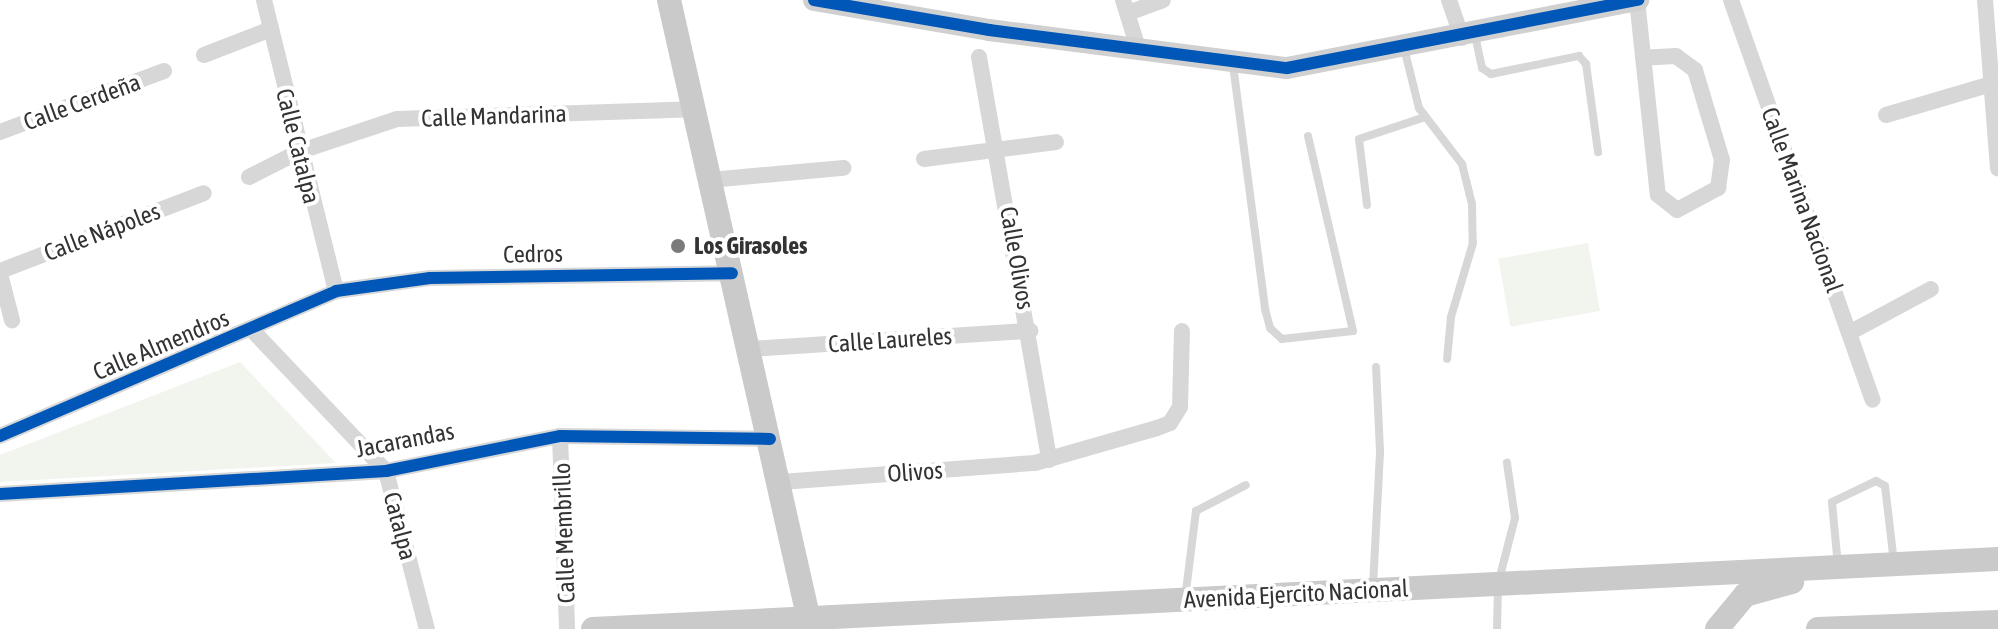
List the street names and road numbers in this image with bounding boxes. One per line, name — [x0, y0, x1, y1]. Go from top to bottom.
street label: Calle Cerdeña — [20, 68, 144, 136]
street label: Calle Catalpa — [270, 85, 326, 207]
street label: Calle Mandarina — [421, 99, 567, 133]
street label: Calle Marina Nacional — [1755, 104, 1849, 296]
street label: Calle Nápoles — [40, 197, 164, 267]
street label: Calle Olivos — [994, 204, 1040, 312]
street label: Cedros — [503, 239, 563, 269]
street label: Calle Almendros — [89, 303, 233, 387]
street label: Calle Laureles — [827, 321, 953, 359]
street label: Jacarandas — [354, 416, 456, 464]
street label: Olivos — [886, 456, 944, 488]
street label: Calle Membrillo — [547, 462, 581, 604]
street label: Catalpa — [377, 489, 423, 563]
street label: Avenida Ejercito Nacional — [1183, 574, 1409, 614]

